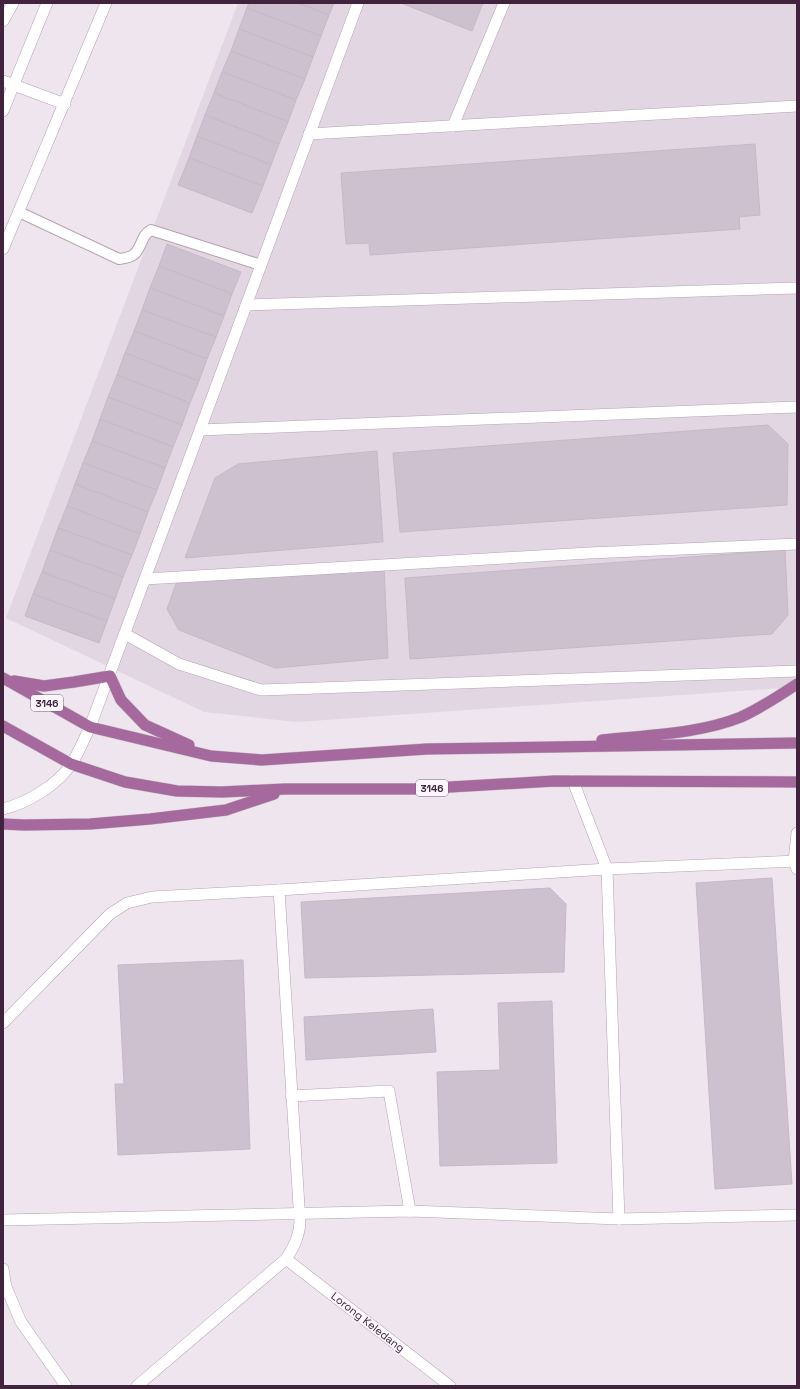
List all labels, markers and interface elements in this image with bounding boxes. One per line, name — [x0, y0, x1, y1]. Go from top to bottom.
road number: 3146 — [31, 695, 63, 711]
road number: 3146 — [416, 780, 448, 796]
street label: Lorong Keledang — [328, 1289, 408, 1355]

